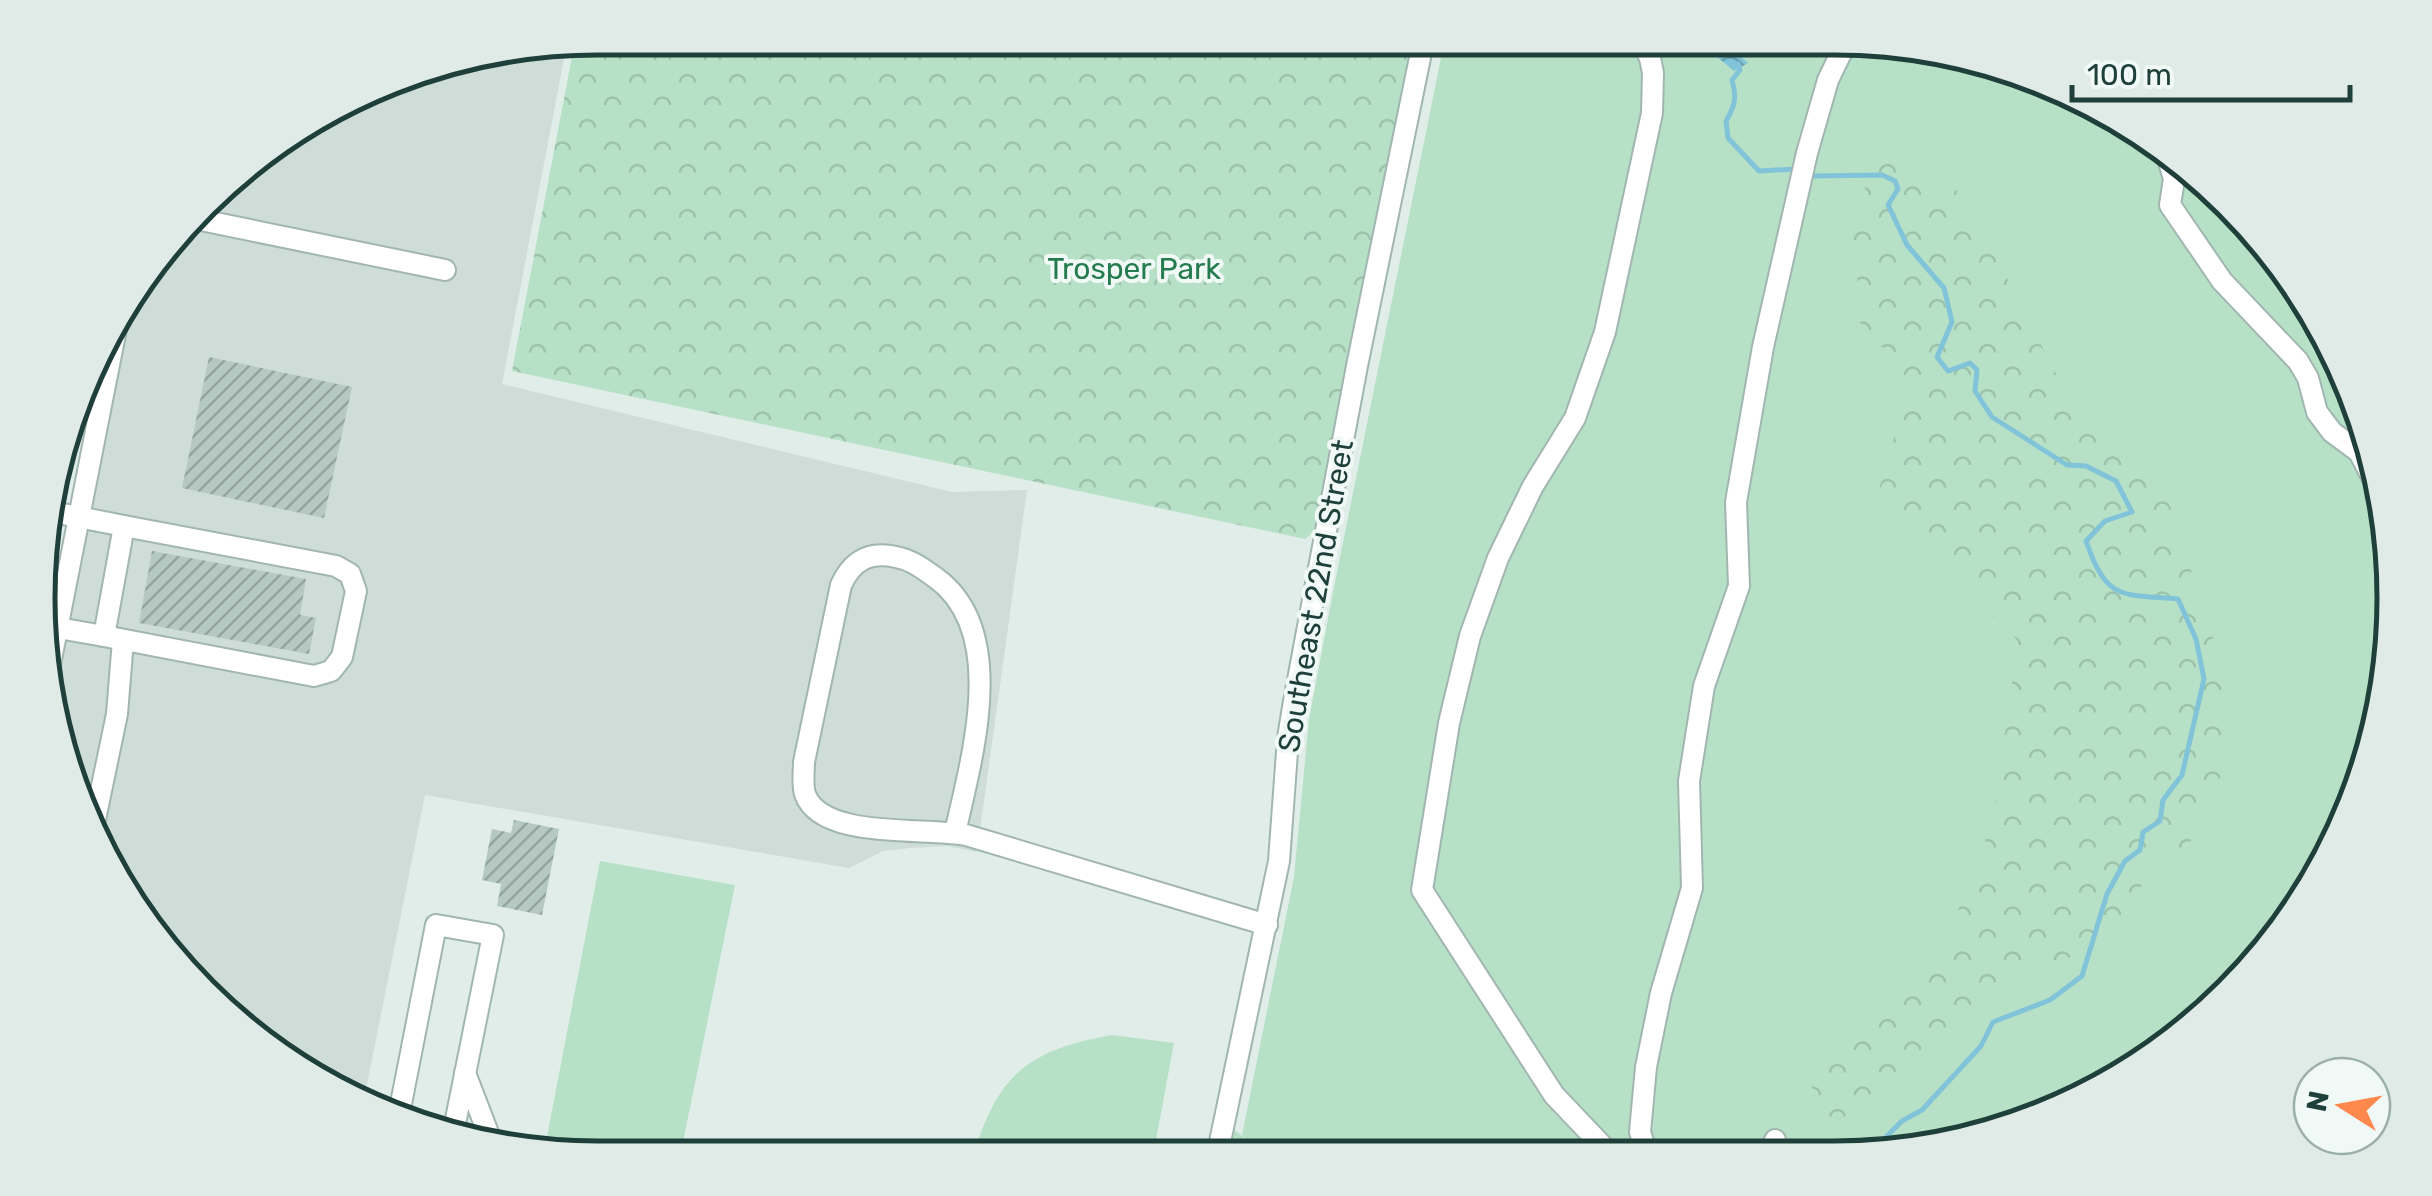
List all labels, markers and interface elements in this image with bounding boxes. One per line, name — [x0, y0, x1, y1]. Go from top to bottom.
scale bar — [2072, 40, 2350, 102]
text: 100 m — [2087, 57, 2172, 93]
park label: Trosper Park — [1047, 251, 1221, 287]
street label: Southeast 22nd Street — [1271, 437, 1361, 755]
north arrow — [2292, 1056, 2392, 1156]
text: N — [2300, 1088, 2336, 1114]

